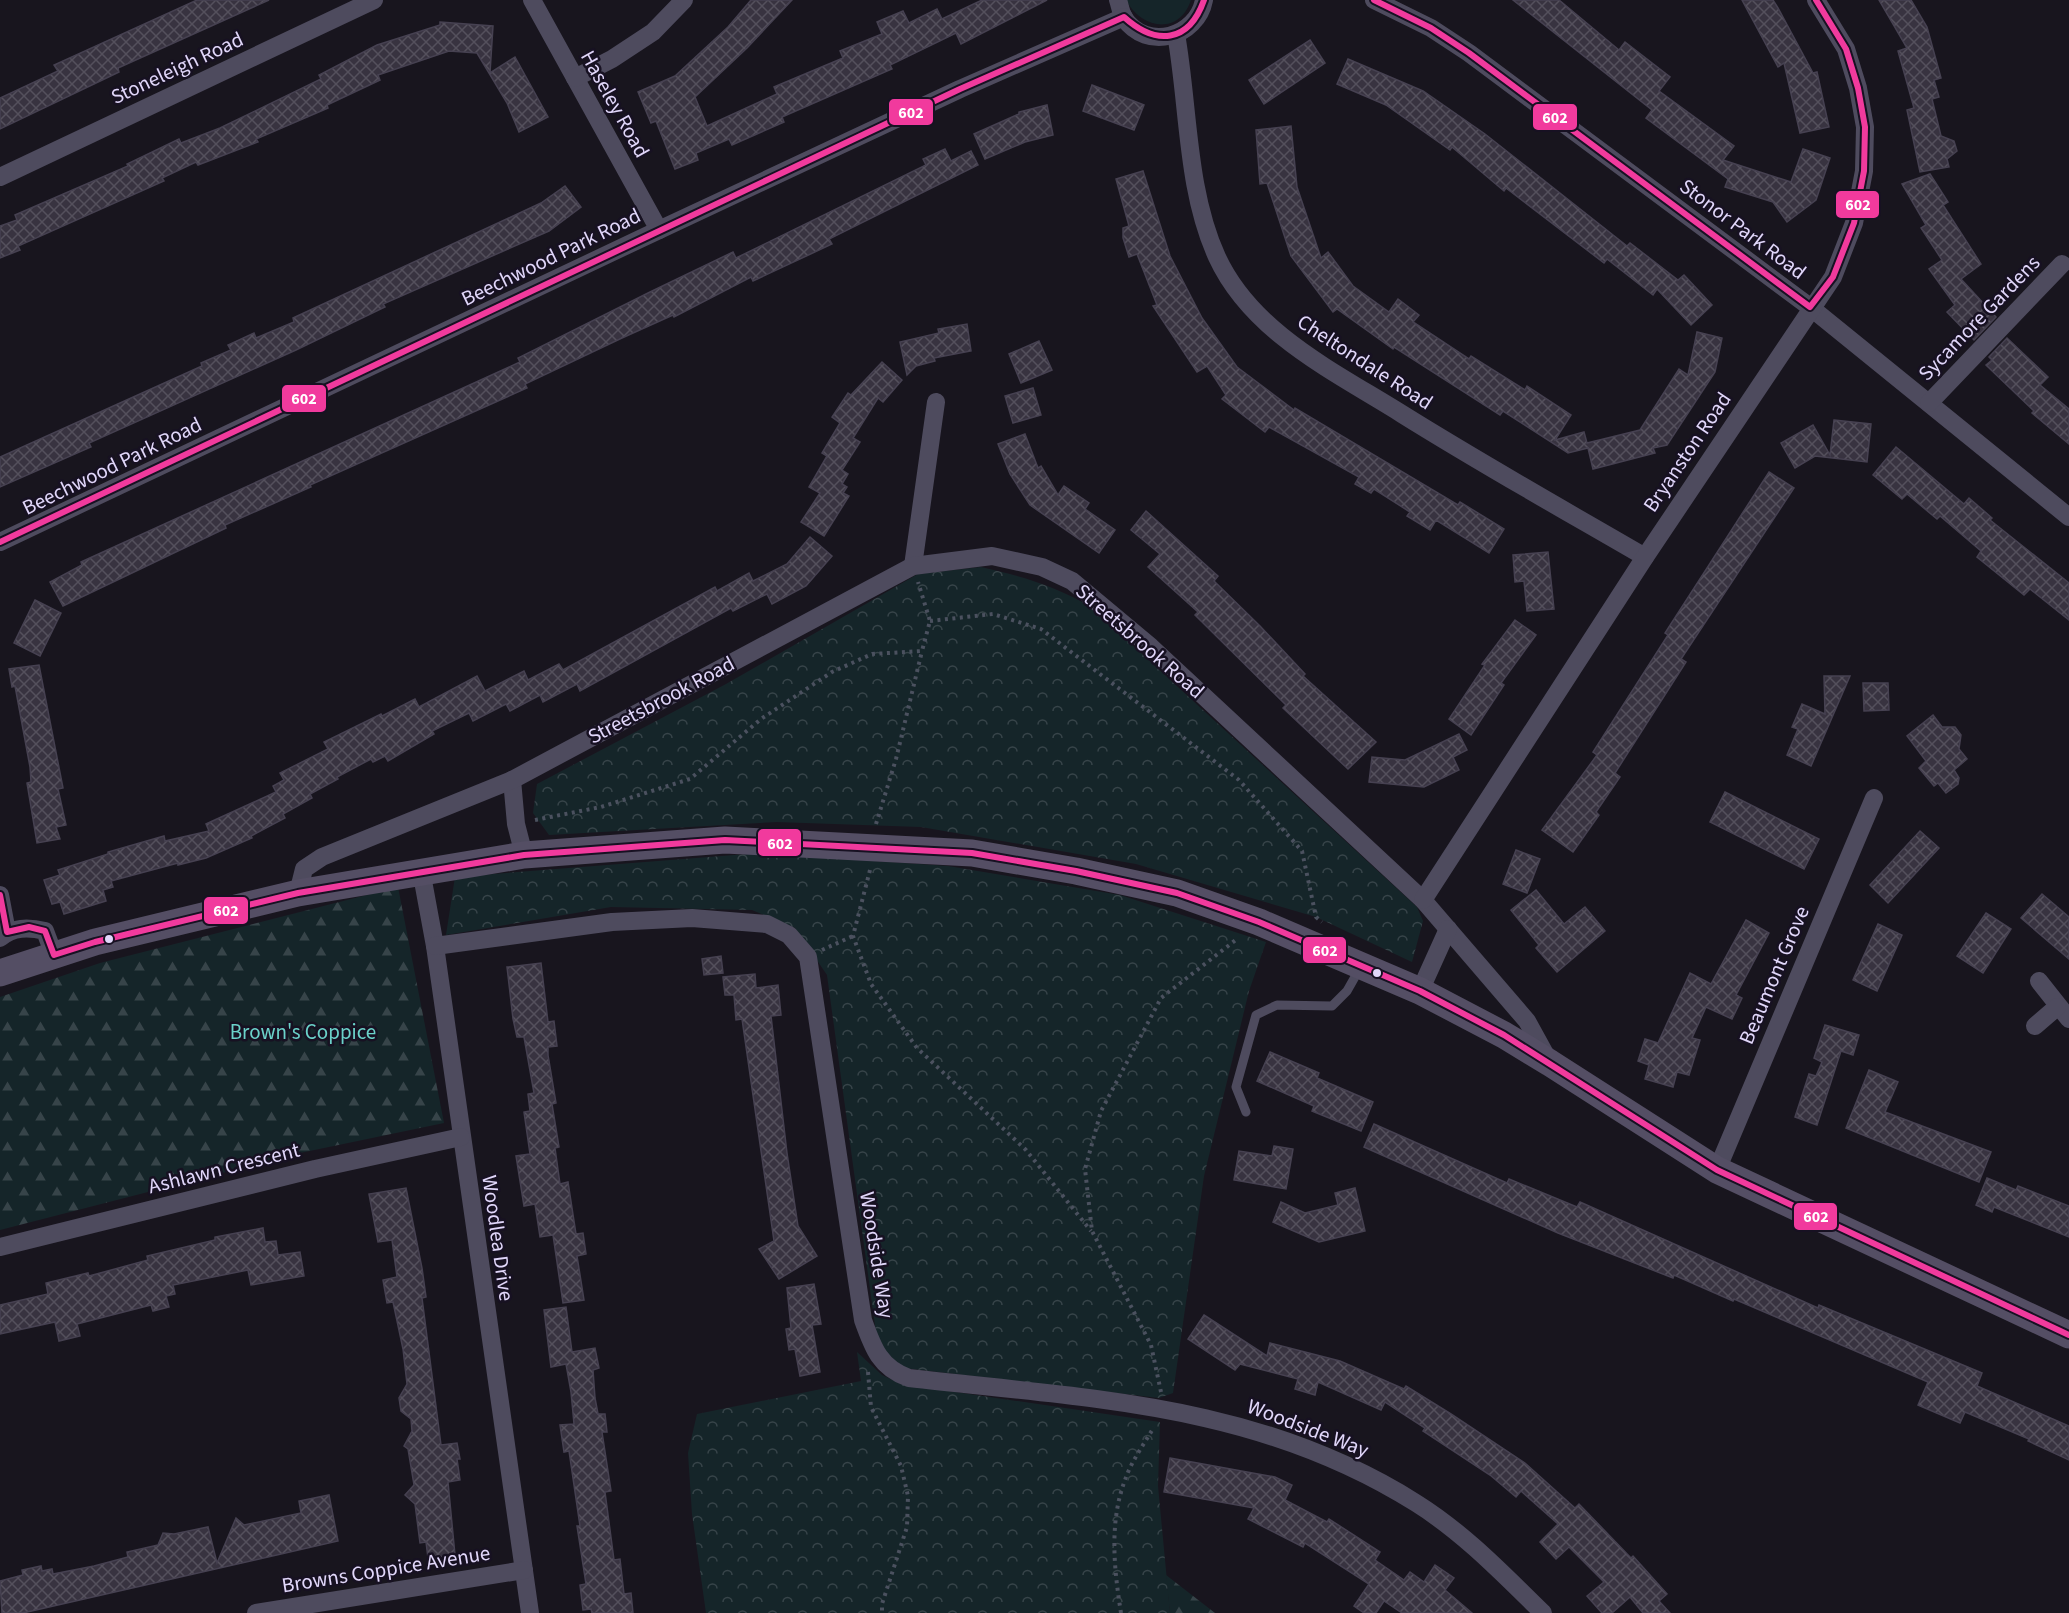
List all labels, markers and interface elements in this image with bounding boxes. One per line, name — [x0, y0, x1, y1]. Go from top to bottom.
street label: Stoneleigh Road — [106, 24, 248, 112]
street label: Haseley Road — [573, 45, 657, 163]
line badge: 602 — [888, 98, 934, 126]
text: 602 — [898, 102, 924, 124]
line badge: 602 — [1532, 103, 1578, 131]
text: 602 — [1542, 107, 1568, 129]
street label: Stonor Park Road — [1673, 171, 1813, 287]
line badge: 602 — [1835, 190, 1880, 219]
text: 602 — [1845, 194, 1871, 216]
street label: Beechwood Park Road — [456, 200, 646, 314]
street label: Sycamore Gardens — [1911, 248, 2047, 388]
street label: Cheltondale Road — [1291, 307, 1439, 417]
line badge: 602 — [281, 384, 327, 413]
street label: Bryanston Road — [1636, 386, 1738, 518]
text: 602 — [291, 388, 317, 410]
street label: Beechwood Park Road — [17, 409, 207, 523]
street label: Streetsbrook Road — [1069, 576, 1211, 706]
street label: Streetsbrook Road — [582, 649, 740, 751]
line badge: 602 — [757, 828, 802, 857]
text: 602 — [767, 833, 793, 855]
line badge: 602 — [203, 896, 249, 925]
text: 602 — [213, 900, 239, 922]
street label: Beaumont Grove — [1731, 901, 1817, 1049]
unlabelled marker — [103, 933, 115, 945]
line badge: 602 — [1302, 936, 1347, 964]
text: 602 — [1312, 940, 1338, 962]
unlabelled marker — [1371, 967, 1383, 979]
park label: Brown's Coppice — [230, 1017, 376, 1047]
street label: Ashlawn Crescent — [145, 1135, 303, 1201]
street label: Woodlea Drive — [474, 1173, 522, 1303]
street label: Woodside Way — [852, 1190, 902, 1321]
line badge: 602 — [1793, 1202, 1838, 1231]
text: 602 — [1803, 1206, 1829, 1228]
street label: Woodside Way — [1243, 1391, 1373, 1465]
street label: Browns Coppice Avenue — [280, 1538, 492, 1600]

